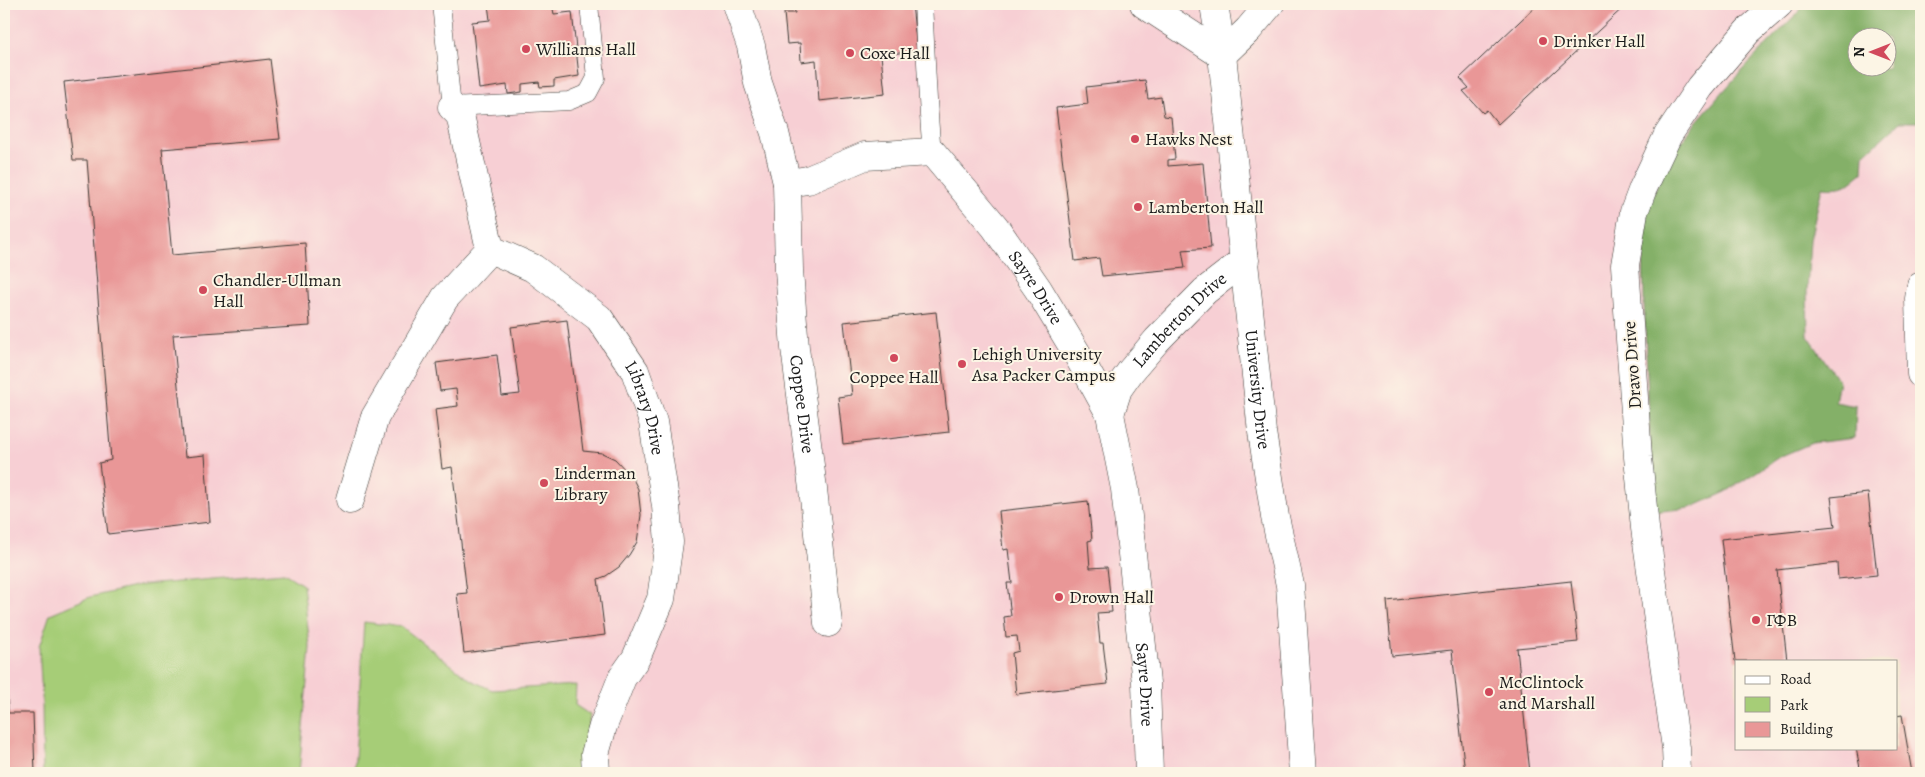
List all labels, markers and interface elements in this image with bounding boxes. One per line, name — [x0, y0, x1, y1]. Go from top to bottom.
north arrow — [1848, 28, 1898, 78]
place label: Drinker Hall — [1553, 29, 1646, 53]
marker: Drinker Hall — [1537, 35, 1549, 47]
place label: Williams Hall — [535, 37, 636, 61]
place label: Coxe Hall — [860, 41, 930, 65]
marker: Williams Hall — [520, 43, 532, 55]
marker: Coxe Hall — [844, 47, 856, 59]
text: N — [1850, 47, 1869, 57]
place label: Hawks Nest — [1145, 127, 1233, 151]
marker: Hawks Nest — [1129, 133, 1141, 145]
place label: Lamberton Hall — [1148, 195, 1264, 219]
marker: Lamberton Hall — [1132, 201, 1144, 213]
street label: Sayre Drive — [1003, 245, 1069, 329]
street label: Lamberton Drive — [1127, 267, 1231, 373]
place label: Chandler-Ullman Hall — [213, 268, 341, 313]
marker: Chandler-Ullman Hall — [197, 284, 209, 296]
street label: Dravo Drive — [1617, 320, 1647, 410]
street label: University Drive — [1239, 329, 1276, 451]
place label: Lehigh University Asa Packer Campus — [971, 342, 1116, 387]
marker: Coppee Hall — [888, 352, 900, 364]
street label: Coppee Drive — [784, 353, 820, 455]
street label: Library Drive — [619, 356, 670, 457]
marker: Lehigh University Asa Packer Campus — [956, 358, 968, 370]
place label: Coppee Hall — [850, 365, 939, 389]
place label: Linderman Library — [554, 461, 636, 506]
marker: Linderman Library — [538, 477, 550, 489]
place label: Drown Hall — [1069, 585, 1154, 609]
marker: Drown Hall — [1053, 591, 1065, 603]
place label: ΓΦΒ — [1766, 608, 1797, 632]
marker: ΓΦΒ — [1750, 614, 1762, 626]
street label: Sayre Drive — [1130, 641, 1159, 727]
legend — [1735, 660, 1898, 750]
text: Road — [1780, 669, 1812, 689]
place label: McClintock and Marshall — [1499, 670, 1595, 715]
marker: McClintock and Marshall — [1483, 686, 1495, 698]
text: Park — [1780, 695, 1809, 715]
text: Building — [1780, 719, 1833, 739]

